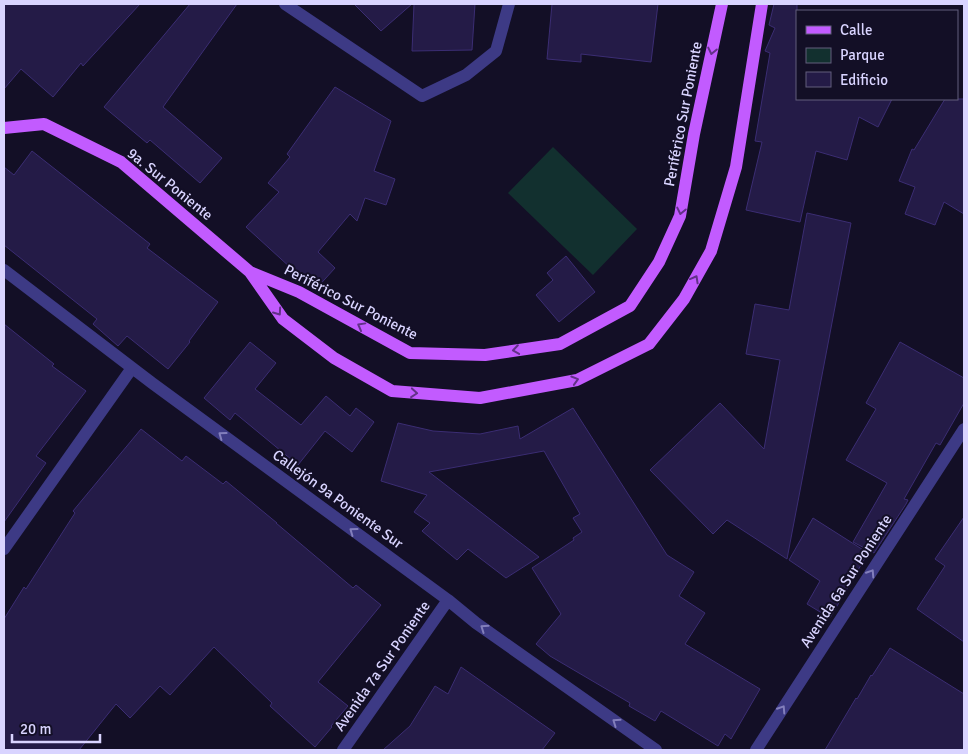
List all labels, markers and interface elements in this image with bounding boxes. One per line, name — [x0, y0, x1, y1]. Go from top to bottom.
legend — [796, 10, 958, 100]
text: Calle — [840, 21, 873, 39]
street label: Periférico Sur Poniente — [660, 40, 706, 188]
text: Parque — [840, 46, 885, 64]
one-way arrow — [707, 47, 717, 56]
text: Edificio — [840, 71, 888, 89]
street label: 9a. Sur Poniente — [124, 144, 216, 224]
one-way arrow — [676, 206, 686, 215]
street label: Periférico Sur Poniente — [281, 260, 421, 344]
one-way arrow — [689, 275, 699, 284]
one-way arrow — [272, 306, 281, 315]
one-way arrow — [357, 322, 366, 332]
one-way arrow — [512, 344, 520, 355]
one-way arrow — [570, 375, 578, 385]
one-way arrow — [411, 387, 419, 398]
one-way arrow — [218, 432, 228, 441]
street label: Callejón 9a Poniente Sur — [269, 446, 407, 553]
street label: Avenida 6a Sur Poniente — [796, 511, 896, 651]
one-way arrow — [350, 527, 359, 537]
one-way arrow — [864, 570, 874, 579]
street label: Avenida 7a Sur Poniente — [330, 597, 434, 735]
one-way arrow — [480, 625, 489, 634]
one-way arrow — [776, 706, 785, 715]
scale bar — [12, 712, 100, 744]
one-way arrow — [612, 719, 622, 728]
text: 20 m — [20, 720, 51, 738]

